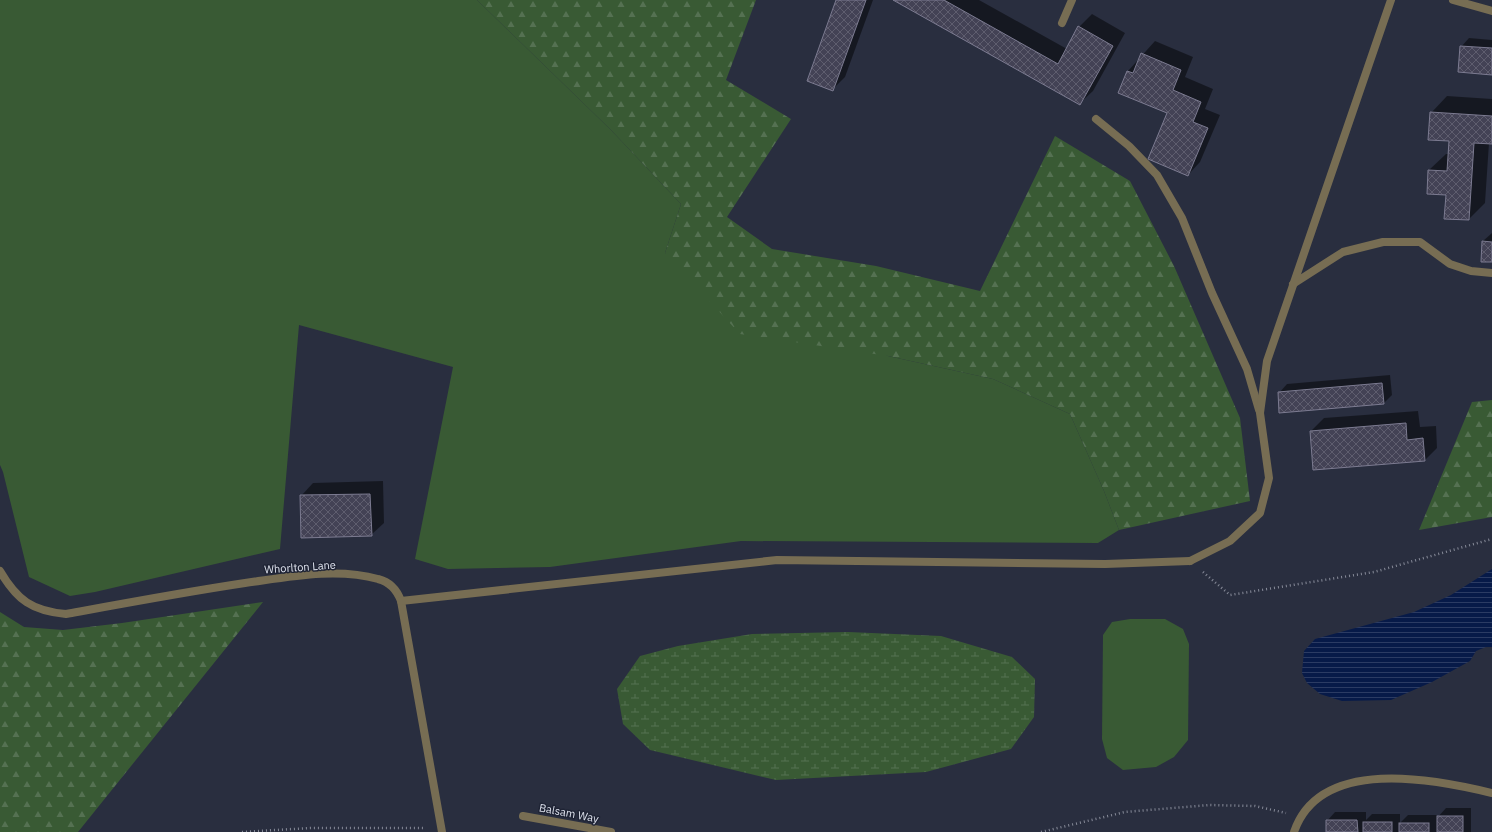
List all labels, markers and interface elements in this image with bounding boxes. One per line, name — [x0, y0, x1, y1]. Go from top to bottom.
street label: Whorlton Lane — [264, 558, 336, 576]
street label: Balsam Way — [538, 800, 601, 826]

